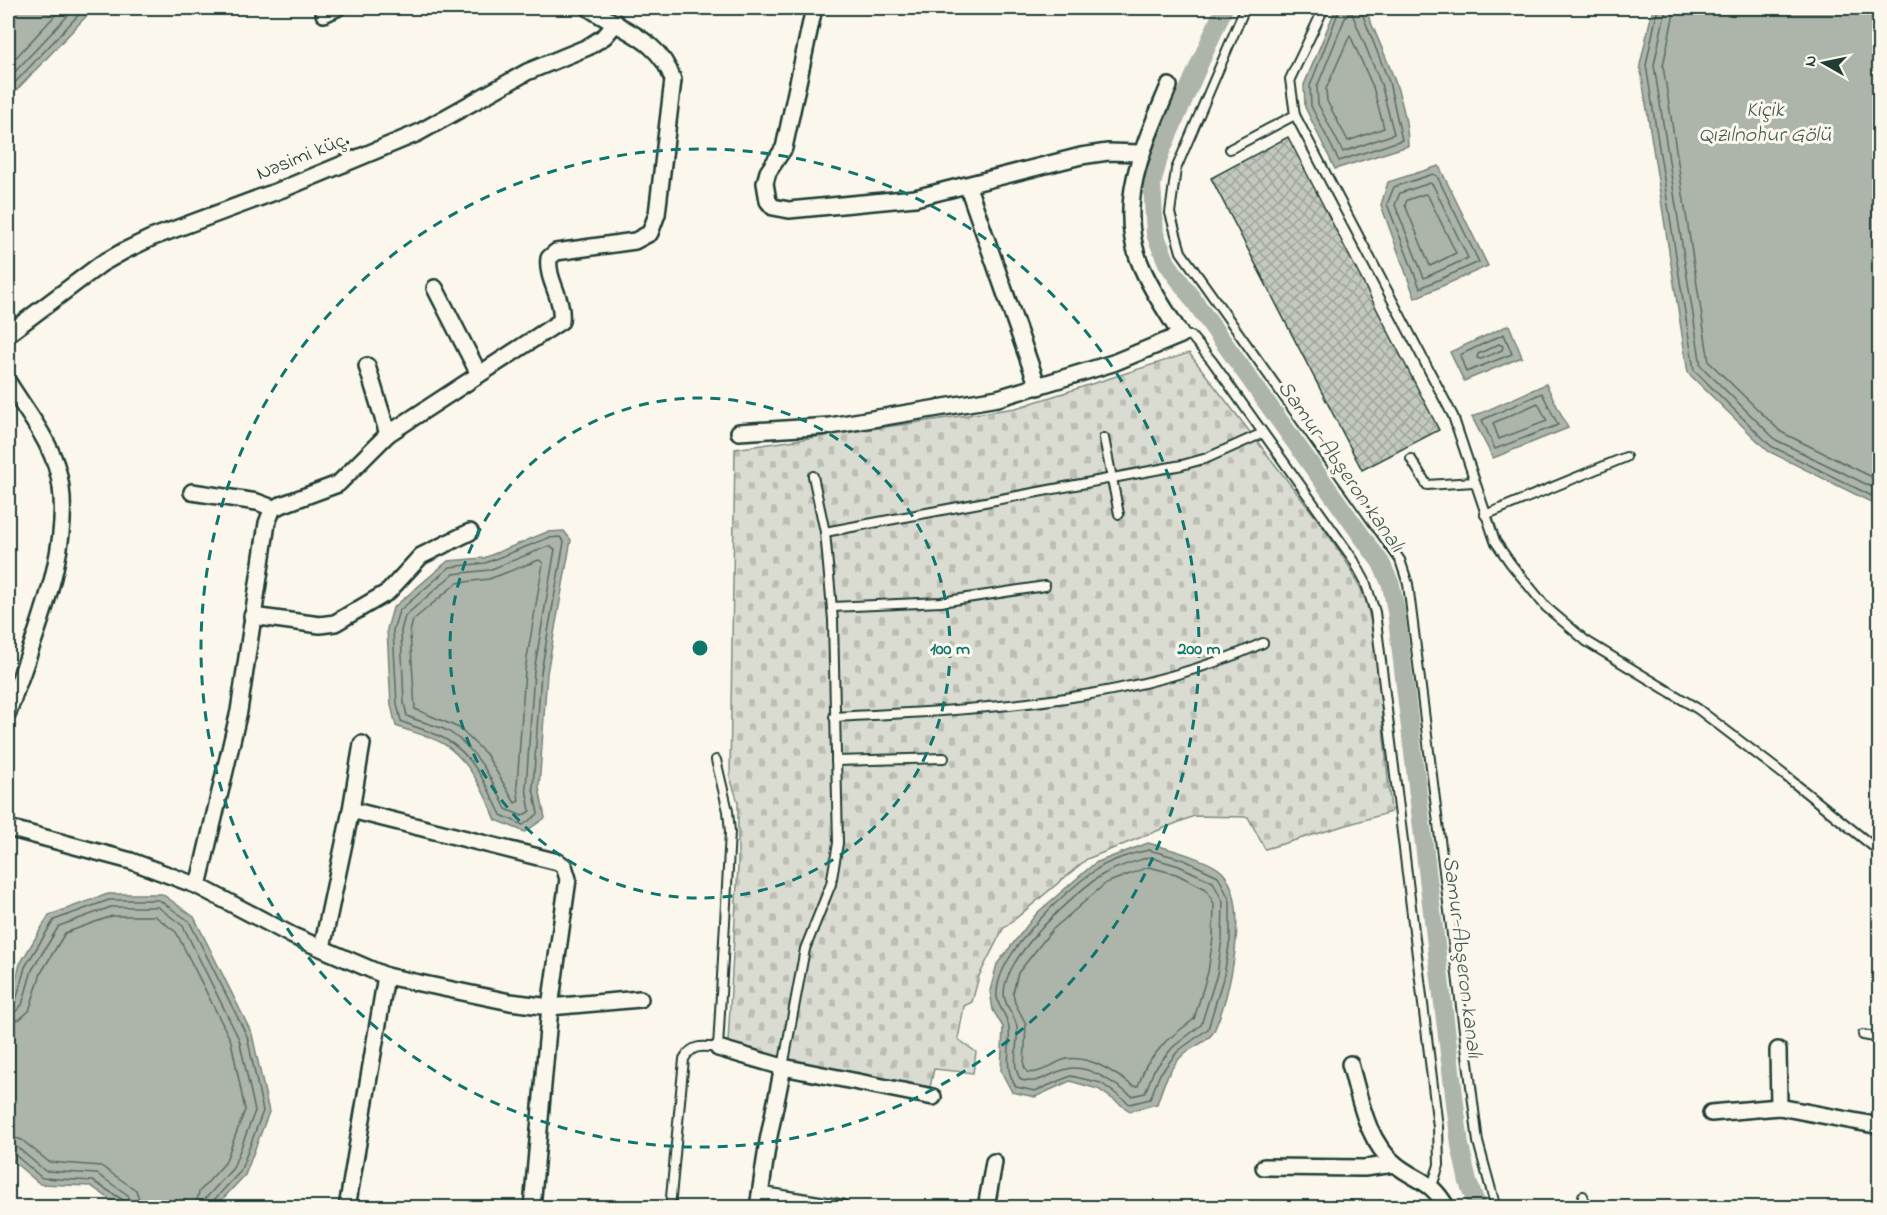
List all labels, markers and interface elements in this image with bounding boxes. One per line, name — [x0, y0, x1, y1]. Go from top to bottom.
north arrow — [1794, 33, 1854, 93]
text: N — [1798, 54, 1824, 68]
water label: Kiçik Qızılnohur Gölü — [1699, 95, 1832, 152]
street label: Nəsimi küç. — [252, 125, 354, 189]
water label: Samur-Abşeron kanalı — [1269, 375, 1412, 560]
text: 100 m — [930, 637, 970, 663]
text: 200 m — [1177, 637, 1221, 663]
centre of rings — [690, 638, 710, 658]
water label: Samur-Abşeron kanalı — [1433, 854, 1489, 1061]

